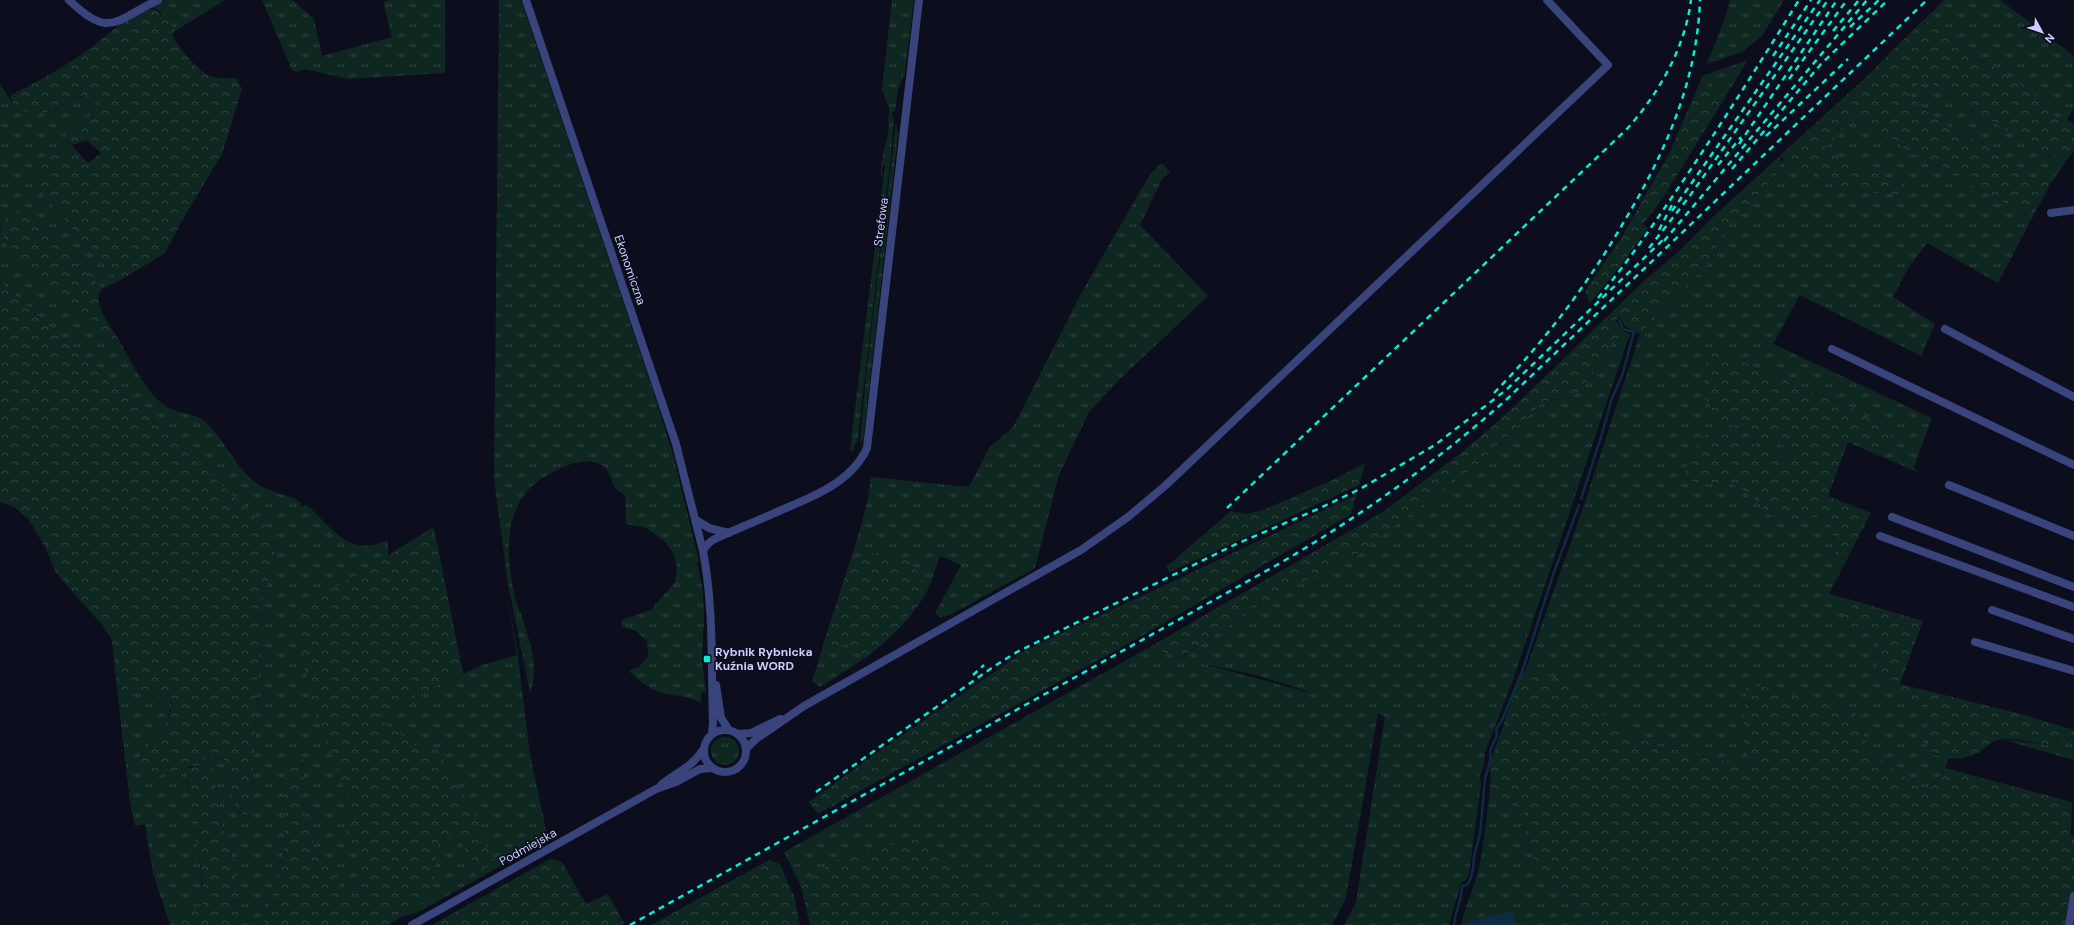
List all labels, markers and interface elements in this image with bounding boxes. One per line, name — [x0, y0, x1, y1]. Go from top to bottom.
north arrow — [2022, 12, 2062, 52]
text: N — [2042, 31, 2058, 46]
street label: Strefowa — [870, 197, 892, 247]
street label: Ekonomiczna — [611, 233, 649, 307]
place label: Rybnik Rybnicka Kuźnia WORD — [715, 644, 813, 674]
marker: Rybnik Rybnicka Kuźnia WORD — [702, 654, 712, 664]
street label: Podmiejska — [497, 825, 559, 869]

